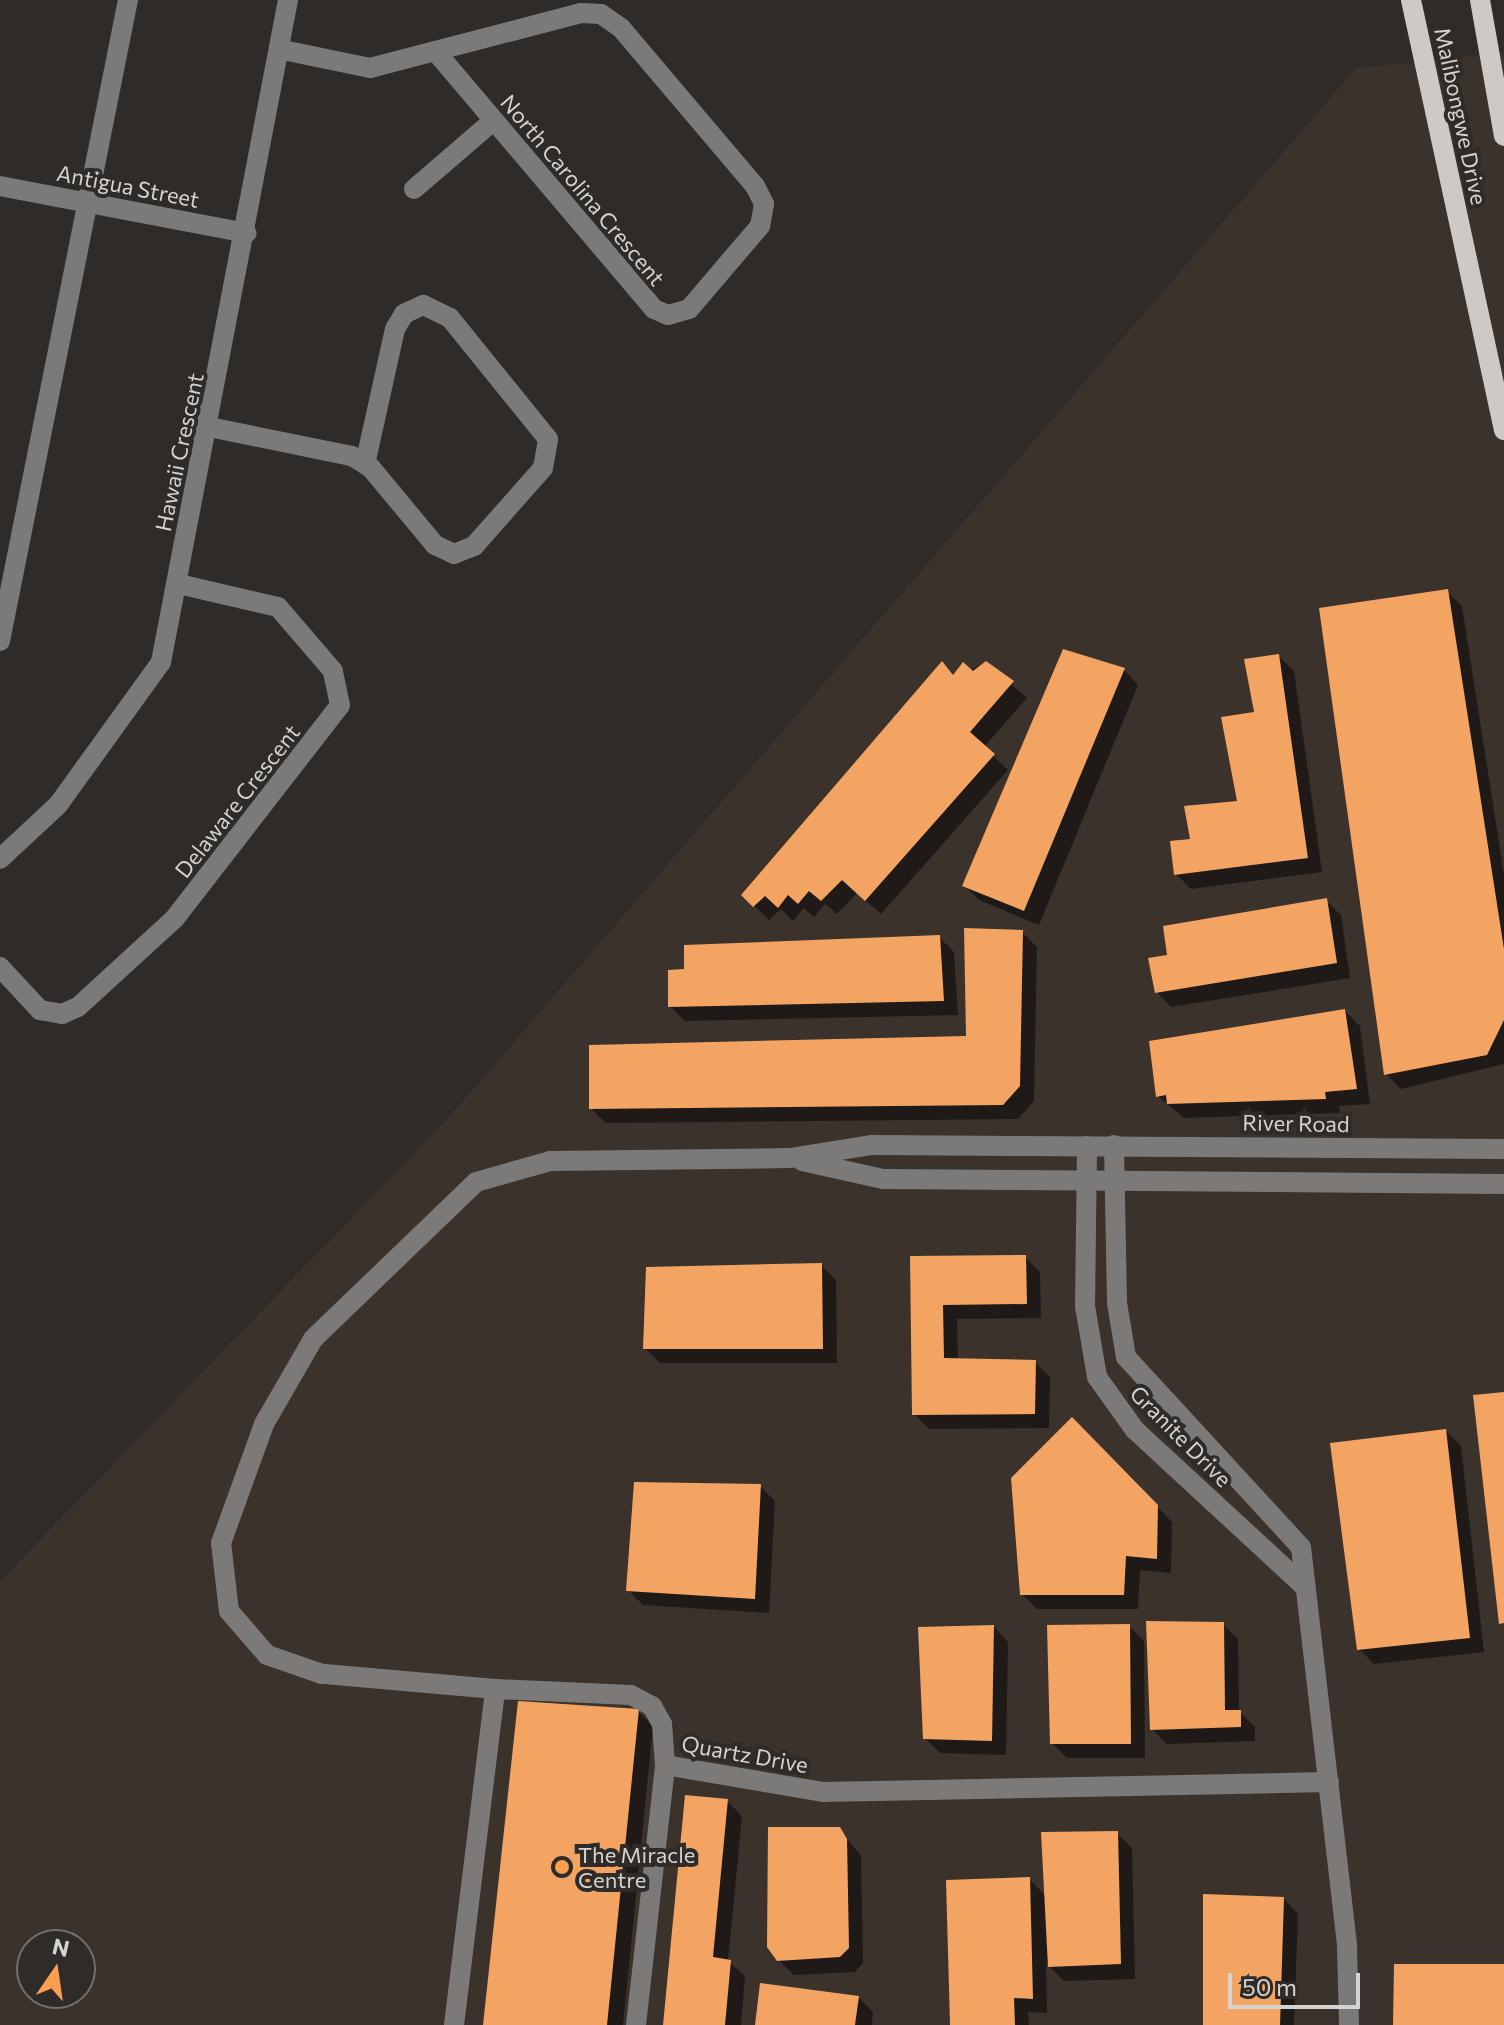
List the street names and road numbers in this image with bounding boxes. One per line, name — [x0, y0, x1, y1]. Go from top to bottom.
street label: Malibongwe Drive — [1429, 25, 1493, 207]
street label: North Carolina Crescent — [495, 89, 671, 291]
street label: Antigua Street — [55, 159, 201, 213]
street label: Hawaii Crescent — [149, 370, 209, 534]
street label: Delaware Crescent — [169, 719, 305, 883]
street label: River Road — [1242, 1109, 1350, 1137]
street label: Granite Drive — [1125, 1380, 1237, 1492]
street label: Quartz Drive — [680, 1730, 810, 1778]

